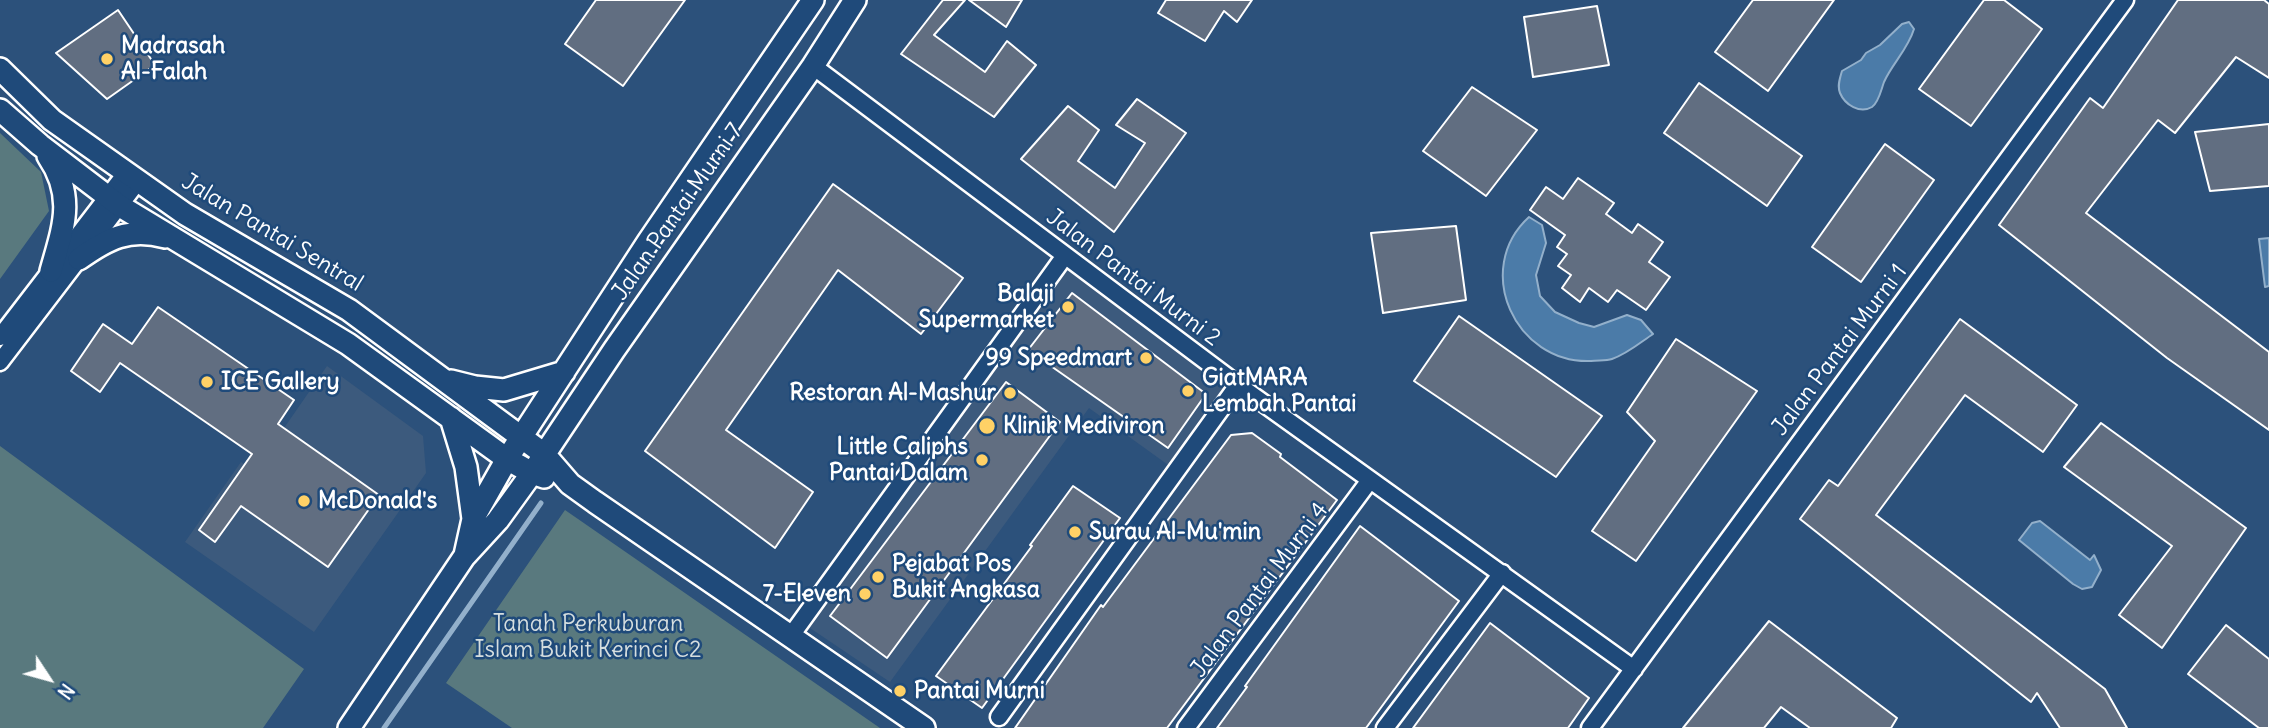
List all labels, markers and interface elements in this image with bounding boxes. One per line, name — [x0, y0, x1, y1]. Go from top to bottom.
place label: Madrasah Al-Falah — [121, 32, 225, 86]
marker: Madrasah Al-Falah — [99, 51, 115, 67]
street label: Jalan Pantai Murni 7 — [607, 118, 749, 306]
street label: Jalan Pantai Sentral — [176, 168, 368, 298]
street label: Jalan Pantai Murni 2 — [1041, 204, 1225, 352]
street label: Jalan Pantai Murni 1 — [1767, 259, 1913, 441]
place label: Balaji Supermarket — [919, 280, 1054, 334]
marker: Balaji Supermarket — [1060, 299, 1076, 315]
place label: 99 Speedmart — [985, 344, 1132, 372]
marker: 99 Speedmart — [1138, 350, 1154, 366]
place label: GiatMARA Lembah Pantai — [1202, 364, 1356, 418]
place label: ICE Gallery — [221, 368, 339, 396]
marker: ICE Gallery — [199, 374, 215, 390]
place label: Restoran Al-Mashur — [789, 379, 996, 407]
marker: GiatMARA Lembah Pantai — [1180, 383, 1196, 399]
marker: Restoran Al-Mashur — [1002, 385, 1018, 401]
place label: Klinik Mediviron — [1003, 412, 1164, 440]
marker: Klinik Mediviron — [977, 416, 997, 436]
place label: Little Caliphs Pantai Dalam — [829, 433, 968, 487]
marker: Little Caliphs Pantai Dalam — [974, 452, 990, 468]
place label: McDonald's — [318, 487, 437, 515]
marker: McDonald's — [296, 493, 312, 509]
street label: Jalan Pantai Murni 4 — [1185, 497, 1335, 683]
place label: Surau Al-Mu'min — [1089, 518, 1261, 546]
marker: Surau Al-Mu'min — [1067, 524, 1083, 540]
place label: Pejabat Pos Bukit Angkasa — [892, 550, 1040, 604]
marker: Pejabat Pos Bukit Angkasa — [870, 569, 886, 585]
place label: 7-Eleven — [763, 580, 851, 608]
marker: 7-Eleven — [857, 586, 873, 602]
park label: Tanah Perkuburan Islam Bukit Kerinci C2 — [475, 610, 701, 664]
north arrow — [14, 644, 84, 714]
place label: Pantai Murni — [914, 677, 1045, 705]
text: N — [52, 679, 80, 704]
marker: Pantai Murni — [892, 683, 908, 699]

